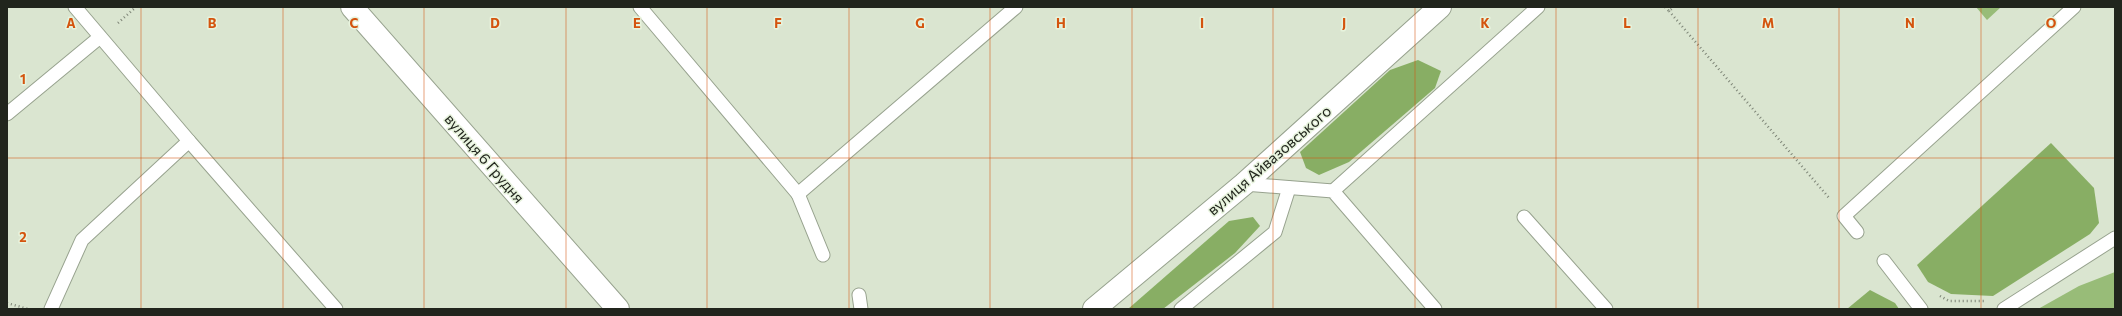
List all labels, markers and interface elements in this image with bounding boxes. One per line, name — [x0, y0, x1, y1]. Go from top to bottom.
text: A — [66, 15, 76, 31]
text: B — [208, 15, 217, 31]
text: C — [350, 15, 359, 31]
text: D — [490, 15, 500, 31]
text: E — [633, 15, 641, 31]
text: F — [774, 15, 782, 31]
text: G — [915, 15, 925, 31]
text: H — [1056, 15, 1066, 31]
text: I — [1200, 15, 1204, 31]
text: J — [1342, 15, 1346, 31]
text: K — [1480, 15, 1490, 31]
text: L — [1623, 15, 1631, 31]
text: M — [1762, 15, 1774, 31]
text: N — [1905, 15, 1915, 31]
text: O — [2046, 15, 2057, 31]
text: 1 — [20, 71, 26, 87]
street label: вулиця Айвазовського — [1203, 101, 1335, 219]
street label: вулиця 6 Грудня — [441, 110, 529, 206]
text: 2 — [19, 229, 27, 245]

